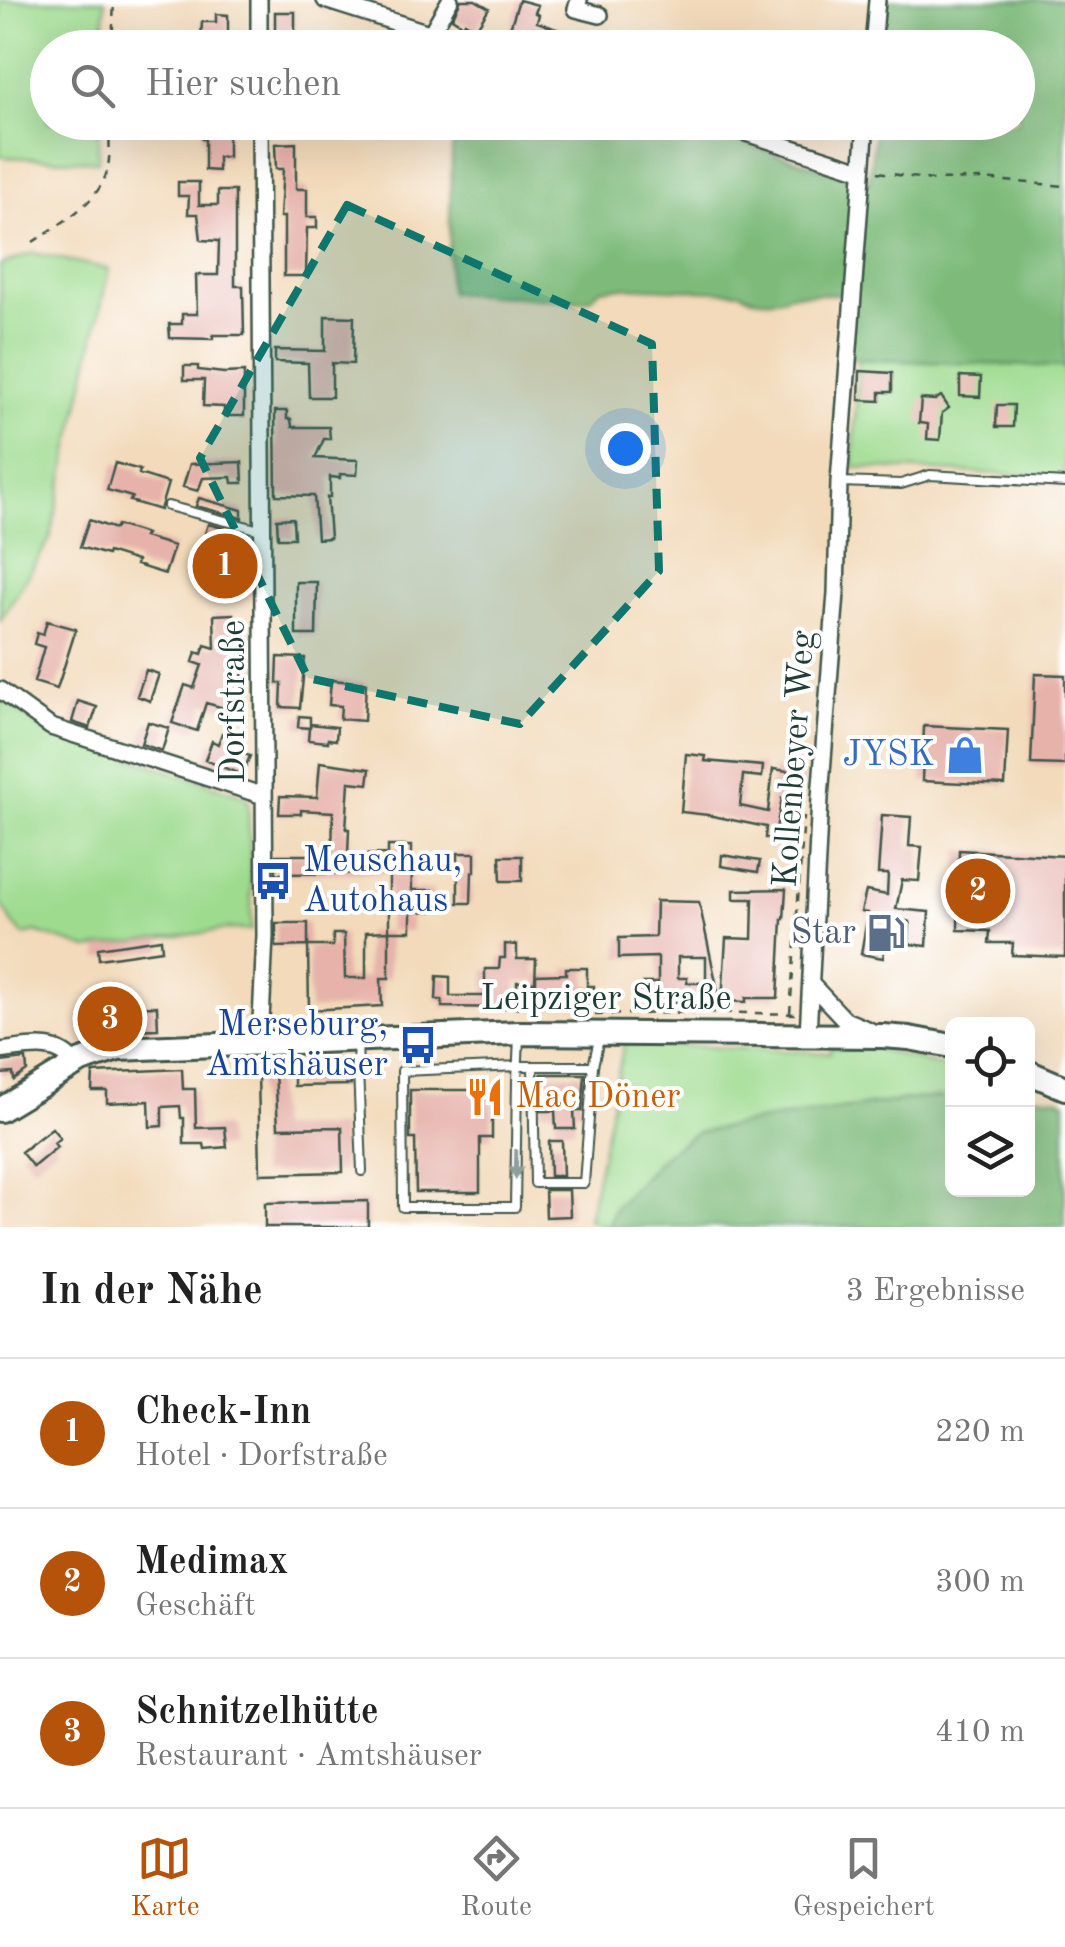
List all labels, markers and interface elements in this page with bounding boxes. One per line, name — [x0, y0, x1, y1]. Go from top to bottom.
search box — [30, 30, 1035, 140]
icon: search — [65, 58, 120, 113]
text: Hier suchen — [145, 66, 341, 104]
your location — [600, 423, 651, 474]
pin: 1 — [192, 528, 258, 604]
street label: Dorfstraße — [217, 620, 252, 784]
street label: Kollenbeyer Weg — [769, 629, 821, 889]
shop icon: JYSK — [944, 734, 986, 776]
place label: JYSK — [842, 738, 935, 773]
place label: Meuschau, Autohaus — [303, 844, 462, 919]
pin: 2 — [946, 854, 1010, 928]
bus stop icon: Meuschau, Autohaus — [252, 860, 294, 902]
fuel station icon: Star — [865, 912, 907, 954]
place label: Star — [790, 916, 856, 951]
pin: 3 — [78, 982, 142, 1056]
street label: Leipziger Straße — [480, 982, 732, 1017]
place label: Merseburg, Amtshäuser — [205, 1008, 388, 1083]
map controls — [945, 1017, 1035, 1197]
button: locate — [945, 1017, 1035, 1107]
bus stop icon: Merseburg, Amtshäuser — [397, 1024, 439, 1066]
restaurant icon: Mac Döner — [464, 1076, 506, 1118]
place label: Mac Döner — [515, 1080, 681, 1115]
button: layers — [945, 1107, 1035, 1197]
one-way arrow — [508, 1148, 524, 1180]
text: In der Nähe — [40, 1271, 263, 1313]
text: 3 Ergebnisse — [845, 1276, 1025, 1308]
text: Check-Inn — [135, 1394, 311, 1432]
text: 1 — [63, 1417, 82, 1449]
text: 220 m — [935, 1417, 1025, 1449]
text: Hotel · Dorfstraße — [135, 1441, 388, 1473]
text: Medimax — [135, 1544, 288, 1582]
text: 2 — [63, 1567, 82, 1599]
text: 300 m — [935, 1567, 1025, 1599]
text: Geschäft — [135, 1591, 256, 1623]
text: Schnitzelhütte — [135, 1694, 379, 1732]
text: 3 — [63, 1717, 82, 1749]
text: 410 m — [935, 1717, 1025, 1749]
text: Restaurant · Amtshäuser — [135, 1741, 482, 1773]
tab: Karte — [130, 1831, 200, 1926]
tab: Route — [460, 1831, 532, 1926]
tab: Gespeichert — [793, 1831, 935, 1926]

